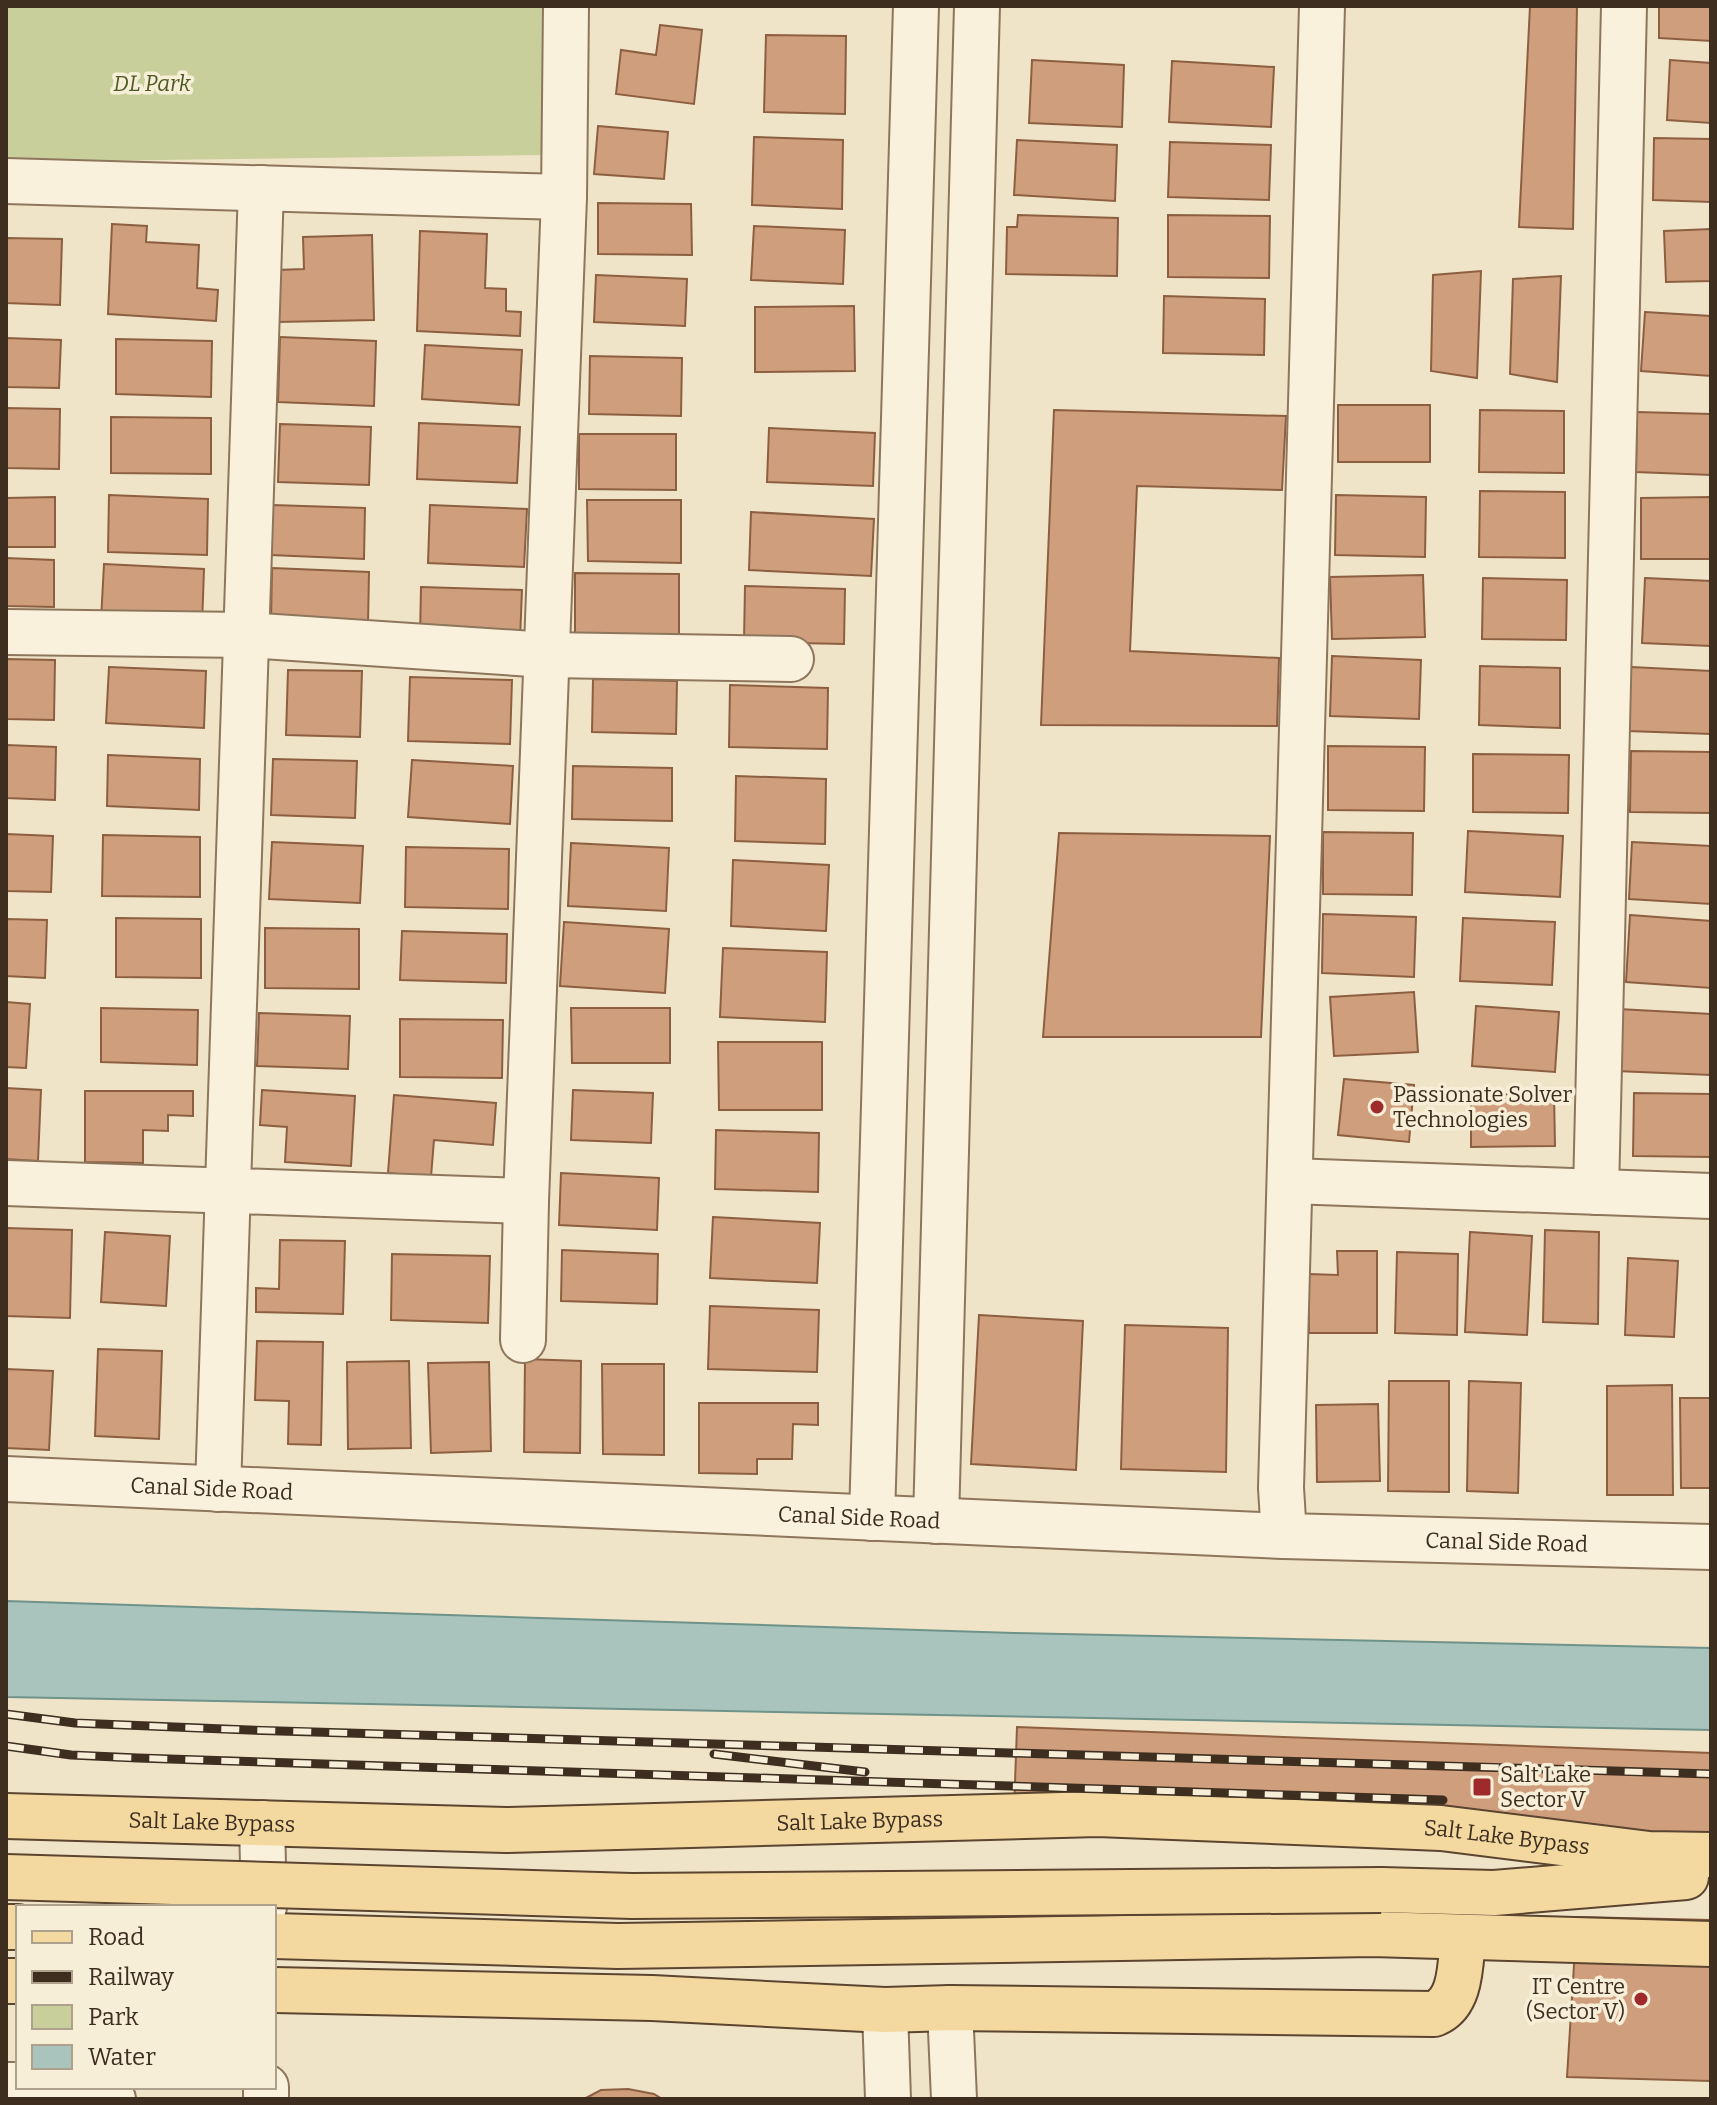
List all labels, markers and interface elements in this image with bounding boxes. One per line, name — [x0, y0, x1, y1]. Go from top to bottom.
park label: DL Park — [113, 70, 192, 97]
place label: Passionate Solver Technologies — [1393, 1081, 1573, 1133]
marker: Passionate Solver Technologies — [1368, 1098, 1386, 1116]
street label: Canal Side Road — [130, 1471, 294, 1505]
street label: Canal Side Road — [777, 1500, 941, 1534]
street label: Canal Side Road — [1425, 1526, 1588, 1557]
place label: Salt Lake Sector V — [1500, 1761, 1591, 1813]
marker: Salt Lake Sector V — [1471, 1776, 1493, 1798]
street label: Salt Lake Bypass — [776, 1805, 943, 1836]
street label: Salt Lake Bypass — [128, 1806, 296, 1838]
street label: Salt Lake Bypass — [1423, 1814, 1591, 1860]
legend — [16, 1905, 276, 2089]
text: Road — [88, 1923, 144, 1951]
text: Railway — [88, 1963, 174, 1991]
place label: IT Centre (Sector V) — [1526, 1973, 1625, 2025]
marker: IT Centre (Sector V) — [1632, 1990, 1650, 2008]
text: Park — [88, 2003, 139, 2031]
text: Water — [88, 2043, 156, 2071]

